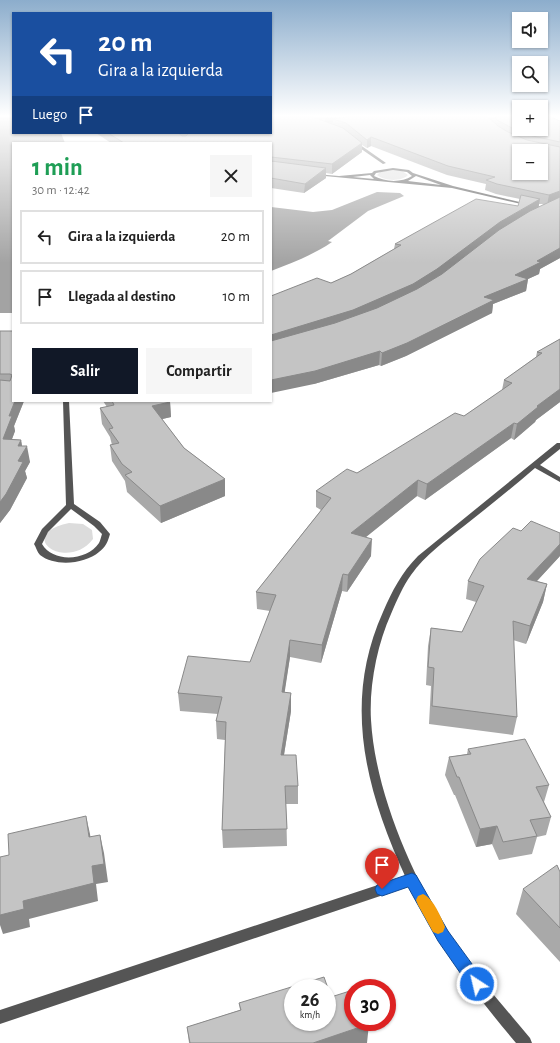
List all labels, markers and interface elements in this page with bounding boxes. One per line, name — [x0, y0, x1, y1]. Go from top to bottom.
map controls — [512, 12, 548, 180]
button: sound — [512, 12, 548, 48]
icon: left — [32, 28, 84, 80]
text: 20 m — [98, 29, 153, 57]
button: search — [512, 56, 548, 92]
text: Gira a la izquierda — [98, 62, 223, 80]
button: + — [512, 100, 548, 136]
icon: arrive — [75, 104, 97, 126]
text: Luego — [32, 107, 67, 122]
button: − — [512, 144, 548, 180]
button: close — [210, 155, 252, 197]
text: 1 min — [32, 156, 83, 180]
text: 30 m · 12:42 — [32, 184, 90, 197]
icon: left — [34, 226, 56, 248]
text: Gira a la izquierda — [68, 229, 175, 244]
text: 20 m — [221, 229, 250, 244]
icon: arrive — [34, 286, 56, 308]
text: Llegada al destino — [68, 289, 176, 304]
text: 10 m — [222, 289, 250, 304]
button: Salir — [32, 348, 138, 394]
button: Compartir — [146, 348, 252, 394]
pin — [365, 848, 399, 889]
icon: arrive — [371, 854, 393, 876]
position arrow — [456, 963, 498, 1005]
speed limit sign: 30 — [344, 979, 396, 1031]
text: 26 — [300, 990, 320, 1010]
text: km/h — [300, 1010, 320, 1020]

